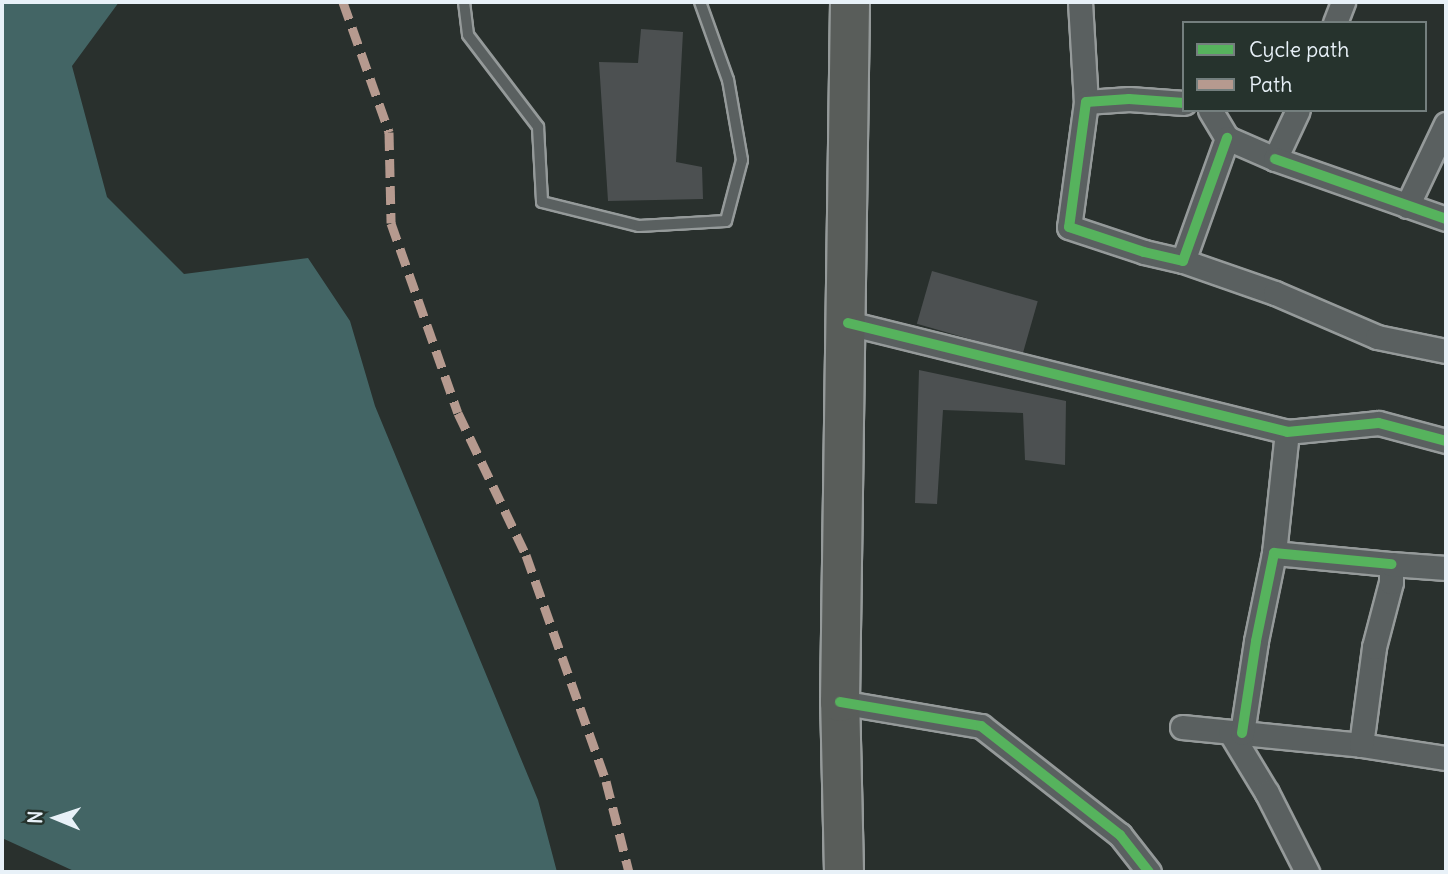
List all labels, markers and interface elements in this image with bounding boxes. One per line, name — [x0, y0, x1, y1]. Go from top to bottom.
legend — [1182, 21, 1427, 112]
text: Cycle path — [1249, 36, 1349, 63]
text: Path — [1249, 71, 1292, 98]
north arrow — [21, 783, 91, 853]
text: N — [23, 810, 47, 824]

